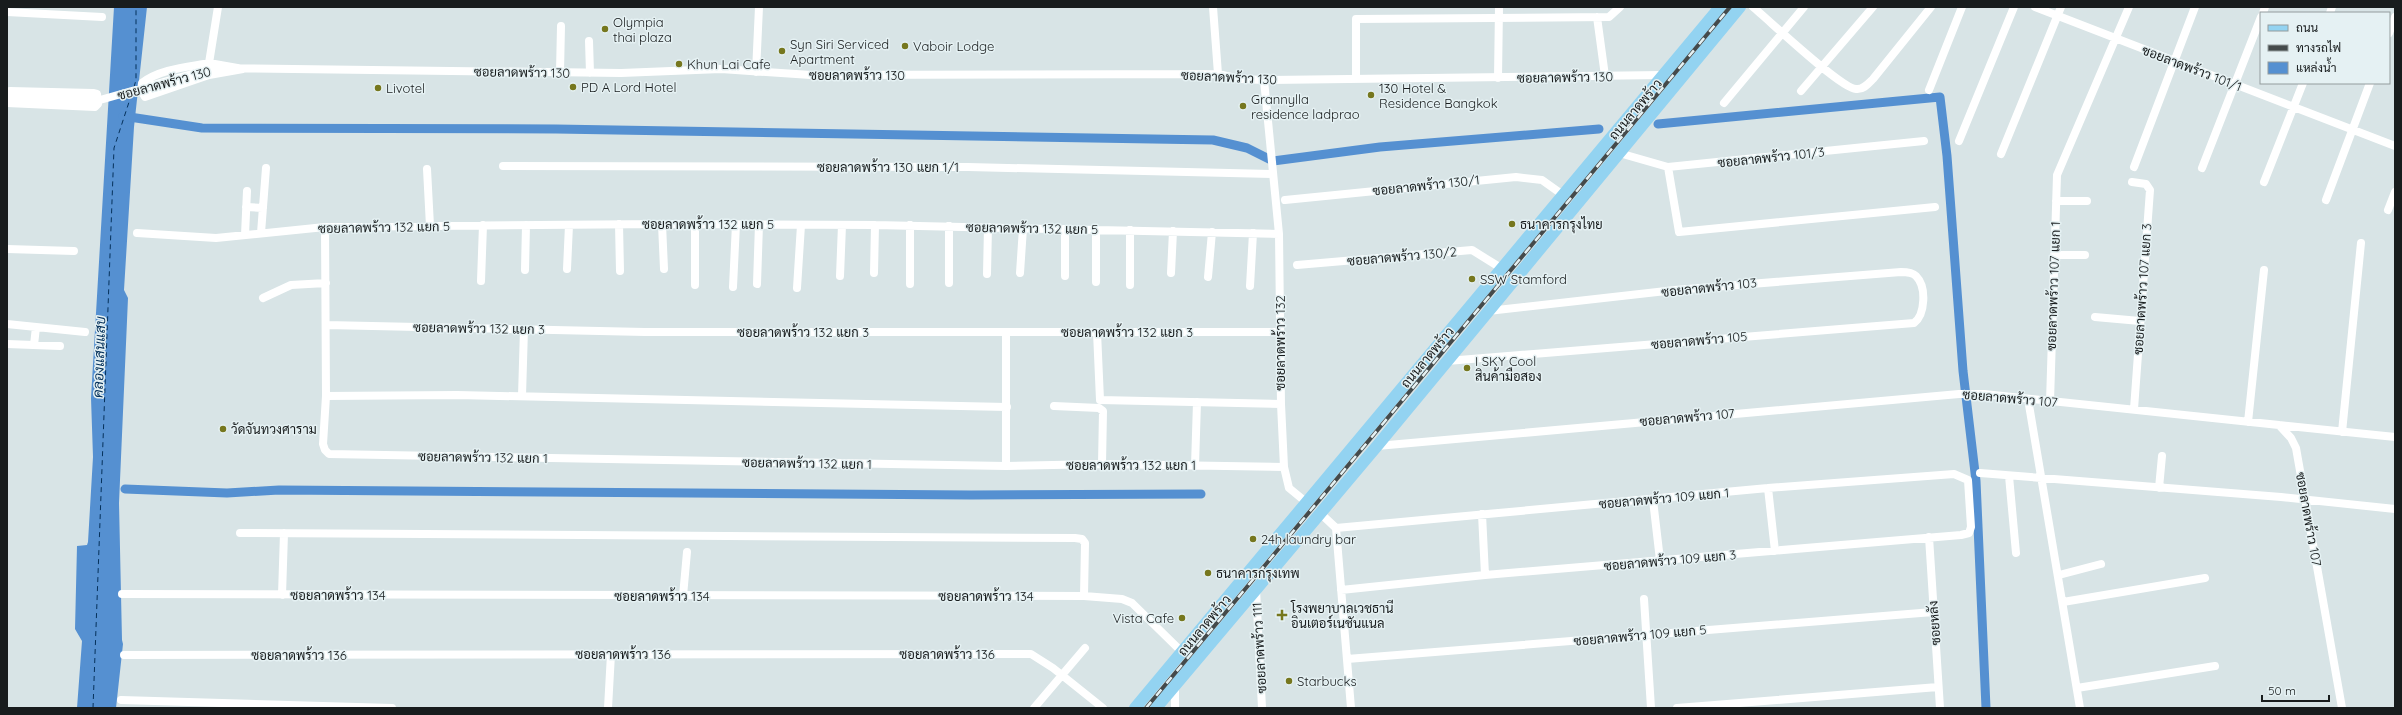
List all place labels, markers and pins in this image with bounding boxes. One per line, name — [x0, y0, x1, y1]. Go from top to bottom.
place label: Olympia thai plaza — [613, 14, 672, 45]
marker: Olympia thai plaza — [600, 24, 610, 34]
place label: Syn Siri Serviced Apartment — [790, 36, 889, 67]
place label: Vaboir Lodge — [913, 38, 994, 54]
marker: Vaboir Lodge — [900, 41, 910, 51]
marker: Syn Siri Serviced Apartment — [777, 46, 787, 56]
place label: Khun Lai Cafe — [687, 56, 771, 72]
marker: Khun Lai Cafe — [674, 59, 684, 69]
place label: PD A Lord Hotel — [581, 79, 676, 95]
place label: Livotel — [386, 80, 425, 96]
place label: 130 Hotel & Residence Bangkok — [1379, 80, 1498, 111]
marker: PD A Lord Hotel — [568, 82, 578, 92]
marker: Livotel — [373, 83, 383, 93]
marker: 130 Hotel & Residence Bangkok — [1366, 90, 1376, 100]
place label: Grannylla residence ladprao — [1251, 91, 1360, 122]
marker: Grannylla residence ladprao — [1238, 101, 1248, 111]
place label: ธนาคารกรุงไทย — [1520, 216, 1603, 234]
marker: ธนาคารกรุงไทย — [1507, 219, 1517, 229]
place label: SSW Stamford — [1480, 271, 1567, 287]
marker: SSW Stamford — [1467, 274, 1477, 284]
place label: I SKY Cool สินค้ามือสอง — [1475, 353, 1542, 384]
marker: I SKY Cool สินค้ามือสอง — [1462, 363, 1472, 373]
place label: วัดจันทวงศาราม — [231, 421, 317, 437]
marker: วัดจันทวงศาราม — [218, 424, 228, 434]
place label: 24h laundry bar — [1261, 531, 1356, 547]
marker: 24h laundry bar — [1248, 534, 1258, 544]
place label: ธนาคารกรุงเทพ — [1216, 565, 1300, 583]
marker: ธนาคารกรุงเทพ — [1203, 568, 1213, 578]
place label: โรงพยาบาลเวชธานี อินเตอร์เนชันแนล — [1290, 599, 1394, 631]
marker: โรงพยาบาลเวชธานี อินเตอร์เนชันแนล — [1276, 609, 1288, 621]
place label: Vista Cafe — [1113, 610, 1174, 626]
marker: Vista Cafe — [1177, 613, 1187, 623]
place label: Starbucks — [1297, 673, 1357, 689]
marker: Starbucks — [1284, 676, 1294, 686]

